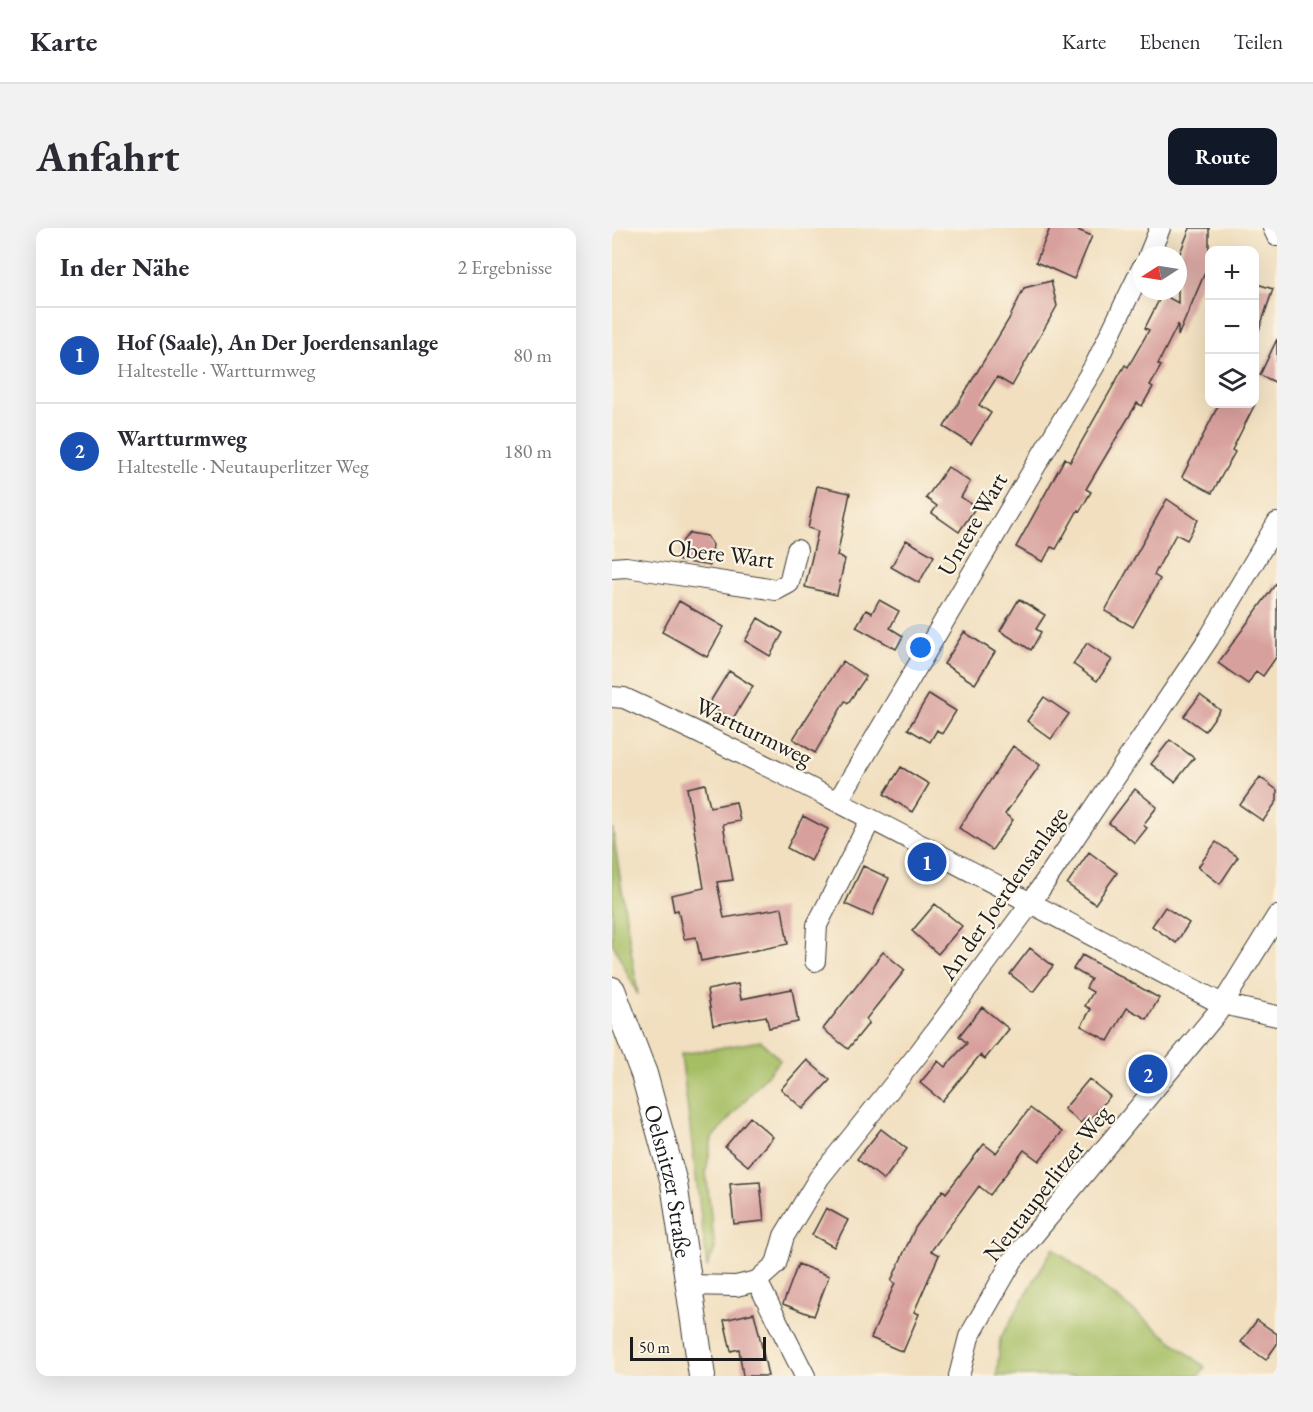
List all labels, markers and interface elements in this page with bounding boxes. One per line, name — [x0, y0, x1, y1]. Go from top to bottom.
text: Karte — [30, 23, 97, 59]
text: Karte — [1062, 28, 1106, 55]
text: Ebenen — [1139, 28, 1200, 55]
text: Teilen — [1233, 28, 1283, 55]
button: Route — [1168, 128, 1277, 185]
text: Anfahrt — [36, 129, 179, 184]
north arrow — [1133, 246, 1187, 300]
map controls — [1205, 246, 1259, 408]
button: + — [1205, 246, 1259, 300]
text: In der Nähe — [60, 250, 189, 284]
text: 2 Ergebnisse — [457, 254, 552, 280]
button: − — [1205, 300, 1259, 354]
text: Hof (Saale), An Der Joerdensanlage — [117, 328, 438, 357]
text: 1 — [74, 342, 85, 368]
text: 80 m — [513, 342, 552, 368]
button: layers — [1205, 354, 1259, 408]
text: Haltestelle · Wartturmweg — [117, 357, 316, 383]
text: Wartturmweg — [117, 424, 247, 453]
text: 2 — [74, 438, 85, 464]
text: 180 m — [504, 438, 552, 464]
text: Haltestelle · Neutauperlitzer Weg — [117, 453, 369, 479]
street label: Untere Wart — [930, 466, 1014, 581]
street label: Obere Wart — [666, 531, 776, 575]
your location — [906, 633, 935, 662]
street label: Wartturmweg — [690, 689, 818, 773]
street label: An der Joerdensanlage — [931, 800, 1075, 987]
pin: 1 — [908, 840, 946, 884]
pin: 2 — [1128, 1052, 1168, 1096]
street label: Neutauperlitzer Weg — [976, 1098, 1118, 1268]
street label: Oelsnitzer Straße — [638, 1101, 700, 1260]
scale bar — [630, 1334, 766, 1362]
text: 50 m — [639, 1337, 670, 1358]

